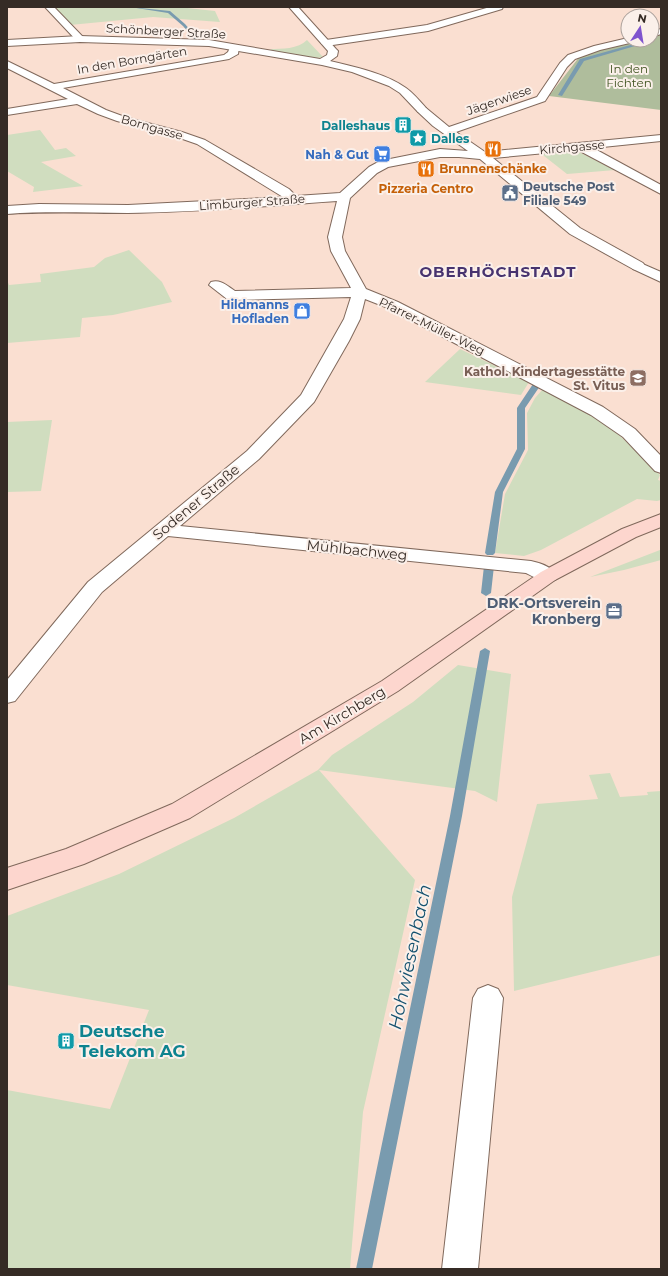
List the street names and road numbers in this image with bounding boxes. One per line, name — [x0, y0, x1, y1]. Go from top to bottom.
street label: Schönberger Straße — [106, 20, 226, 42]
street label: In den Borngärten — [76, 43, 188, 77]
street label: Jägerwiese — [464, 82, 533, 118]
street label: Borngasse — [119, 111, 185, 143]
street label: Kirchgasse — [539, 137, 605, 157]
street label: Limburger Straße — [198, 191, 306, 213]
street label: Pfarrer-Müller-Weg — [377, 294, 487, 358]
street label: Sodener Straße — [149, 460, 243, 544]
street label: Mühlbachweg — [306, 536, 408, 564]
street label: Am Kirchberg — [295, 682, 389, 748]

